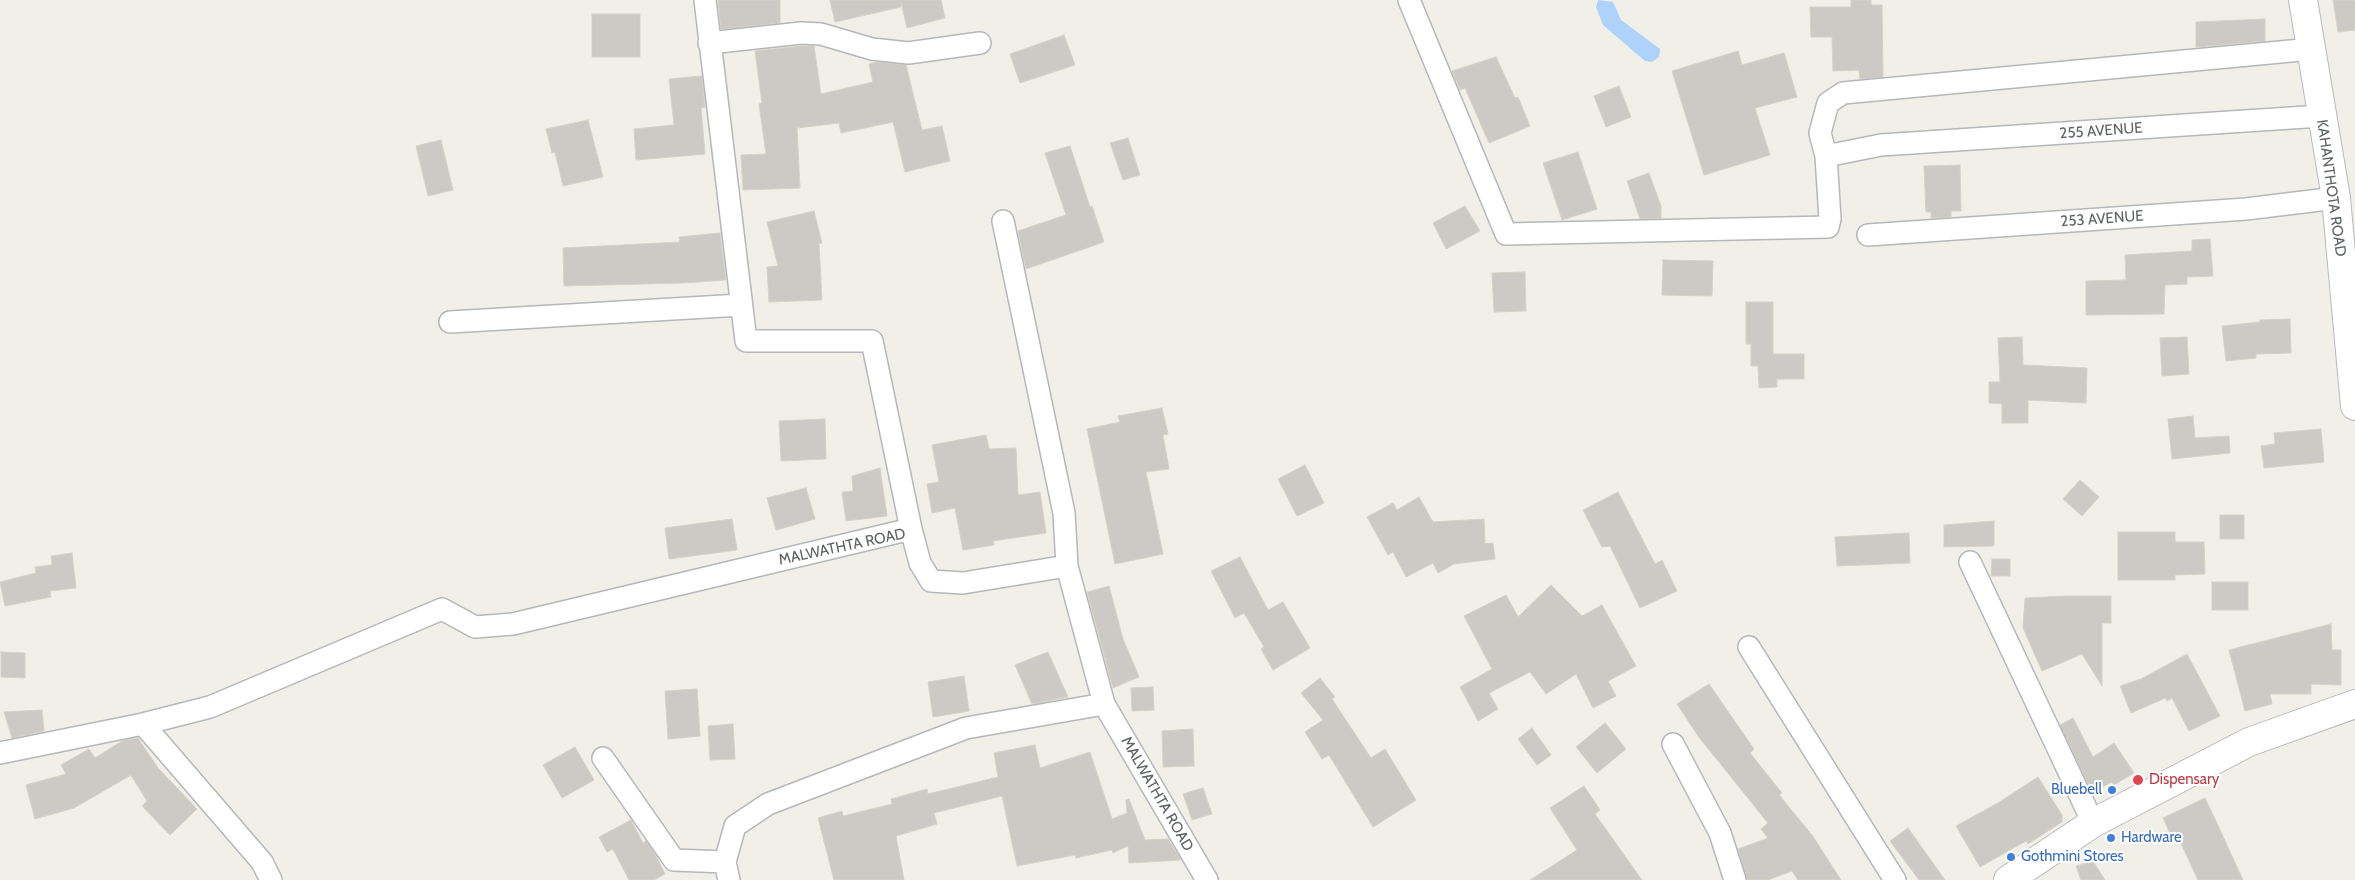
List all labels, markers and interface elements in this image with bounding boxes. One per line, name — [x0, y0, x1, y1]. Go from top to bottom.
street label: KAHANTHOTA ROAD — [2312, 118, 2350, 258]
street label: 255 AVENUE — [2059, 119, 2143, 143]
street label: 253 AVENUE — [2060, 207, 2144, 231]
street label: MALWATHTA ROAD — [777, 525, 907, 569]
street label: MALWATHTA ROAD — [1117, 734, 1197, 854]
place label: Dispensary — [2149, 771, 2219, 789]
marker: Dispensary — [2131, 773, 2145, 787]
place label: Bluebell — [2051, 781, 2102, 799]
marker: Bluebell — [2106, 784, 2118, 796]
place label: Hardware — [2121, 829, 2182, 847]
marker: Hardware — [2105, 832, 2117, 844]
place label: Gothmini Stores — [2021, 848, 2124, 866]
marker: Gothmini Stores — [2005, 851, 2017, 863]

